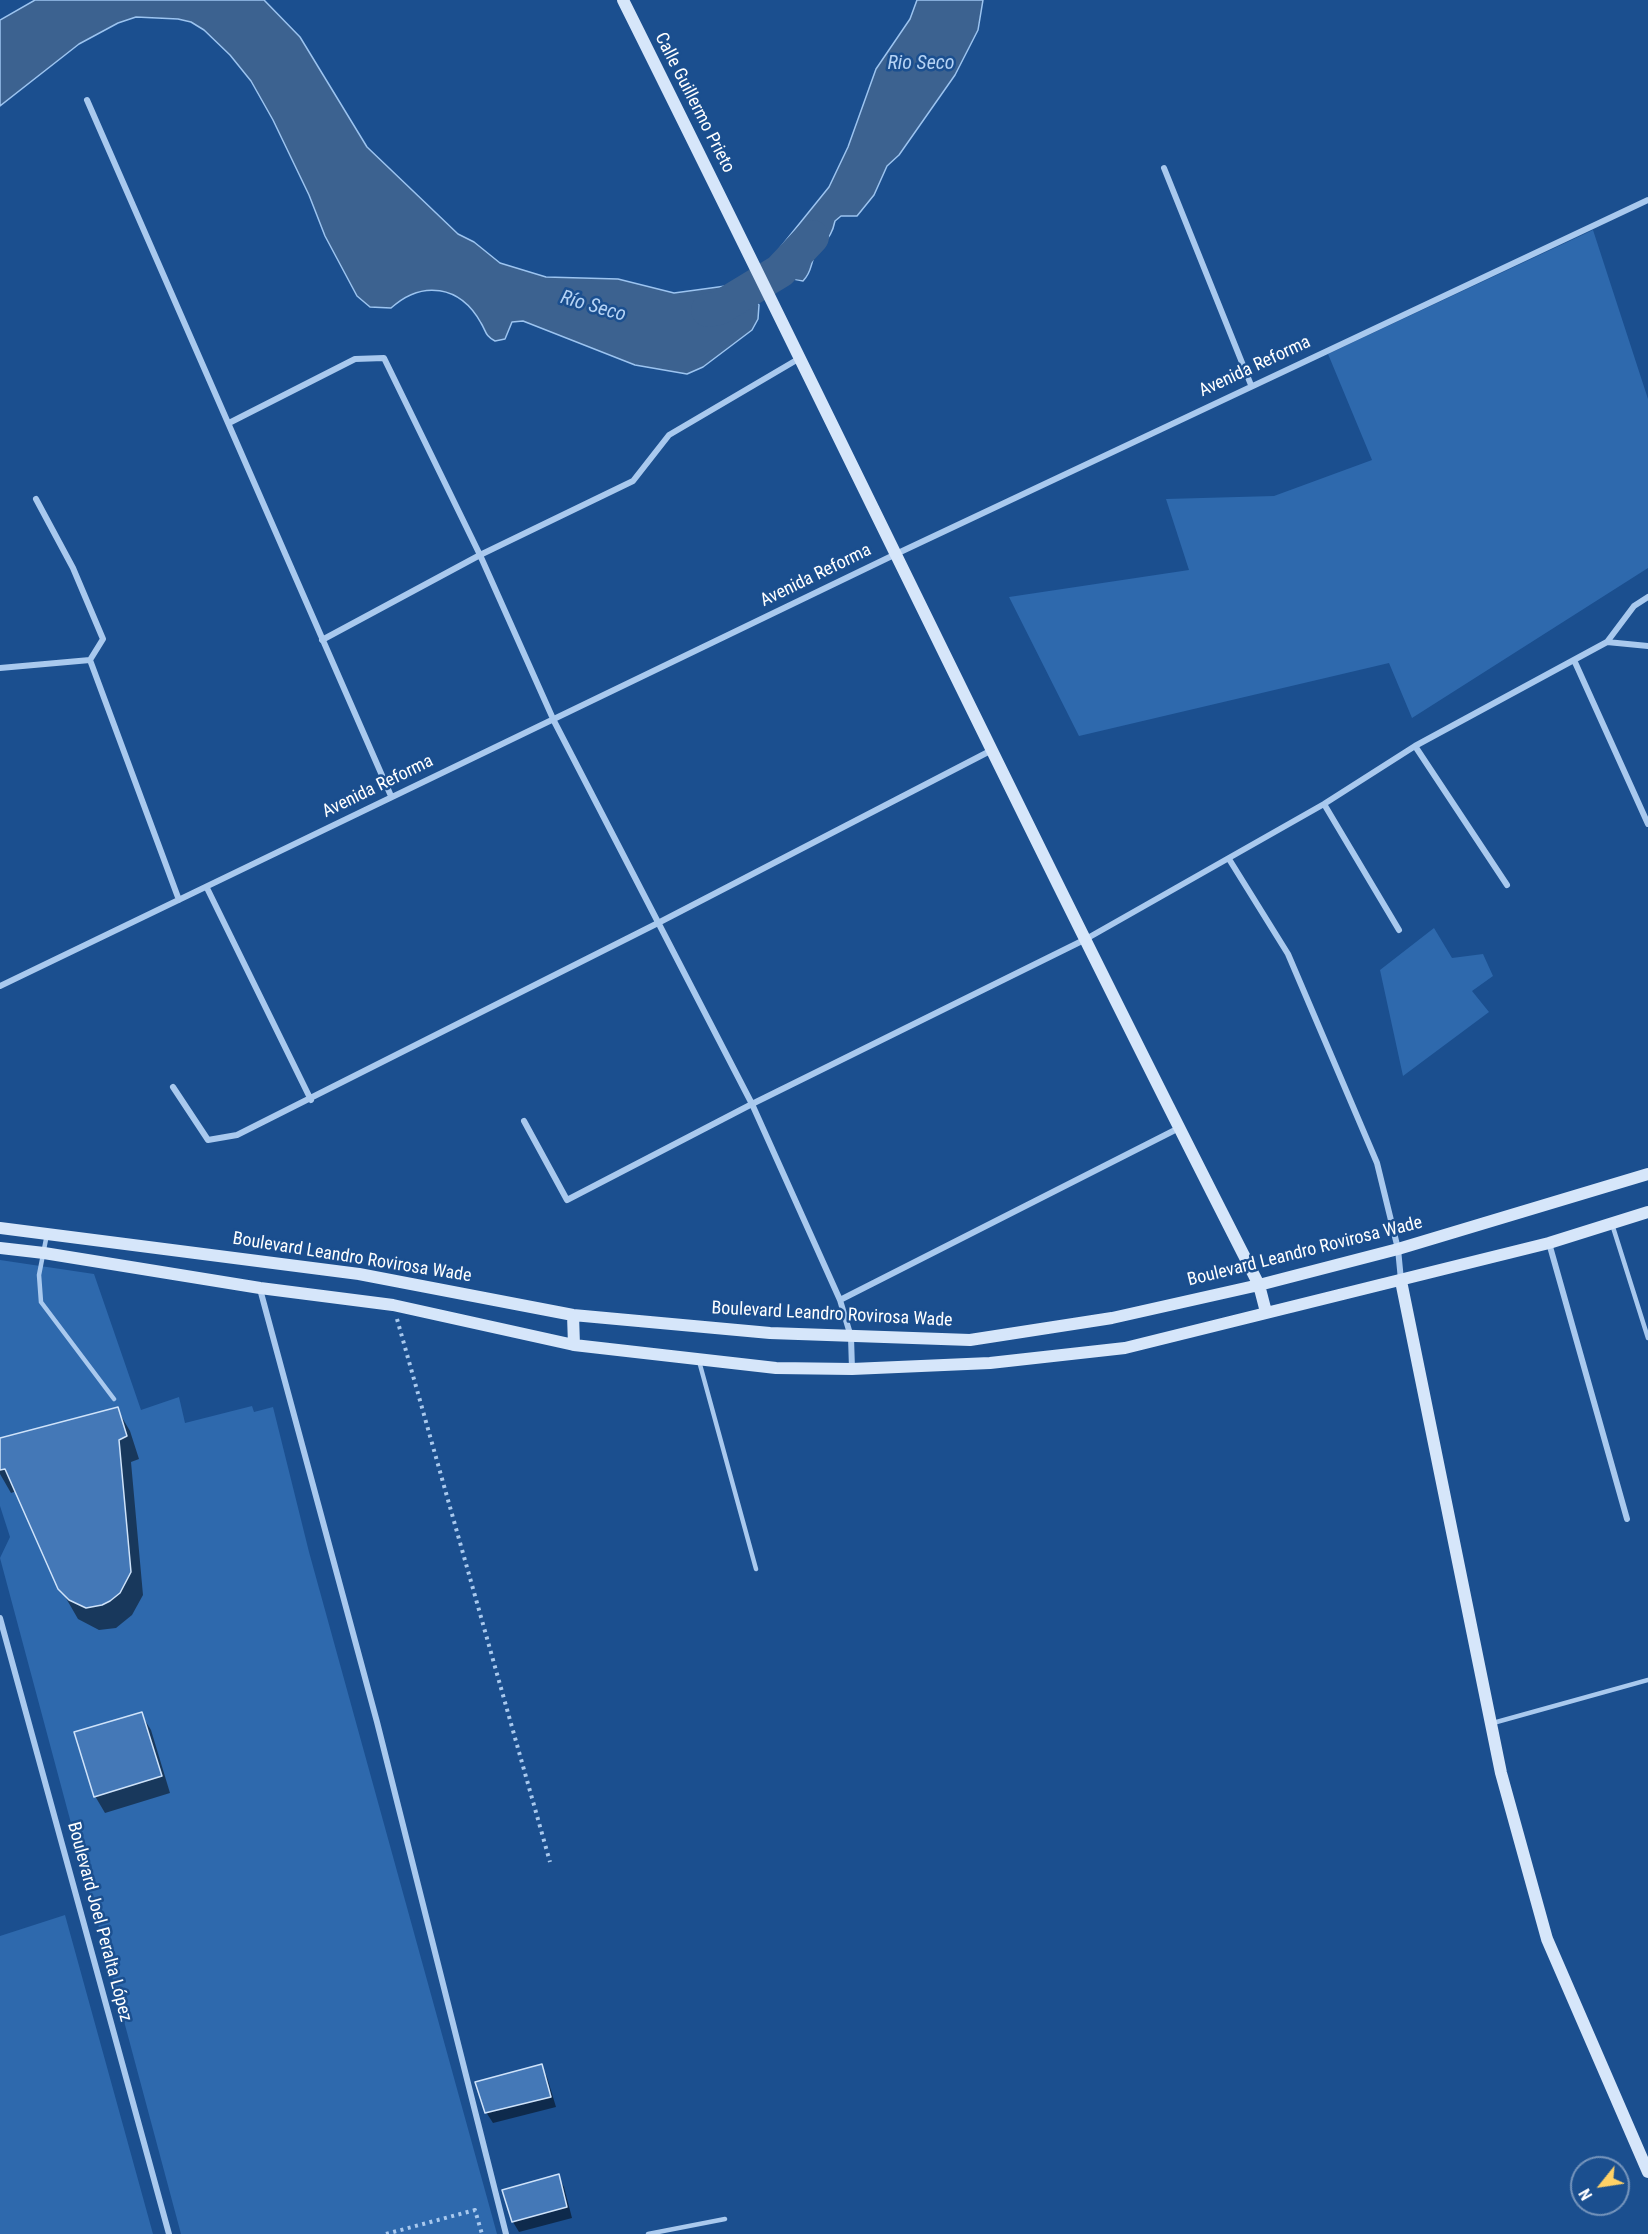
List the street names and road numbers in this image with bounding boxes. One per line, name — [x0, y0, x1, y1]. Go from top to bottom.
street label: Calle Guillermo Prieto — [649, 29, 739, 177]
street label: Avenida Reforma — [1196, 332, 1314, 402]
street label: Avenida Reforma — [757, 540, 875, 612]
street label: Avenida Reforma — [319, 751, 437, 823]
street label: Boulevard Leandro Rovirosa Wade — [1185, 1212, 1425, 1292]
street label: Boulevard Leandro Rovirosa Wade — [231, 1228, 473, 1288]
street label: Boulevard Leandro Rovirosa Wade — [711, 1298, 953, 1332]
street label: Boulevard Joel Peralta López — [62, 1820, 136, 2024]

